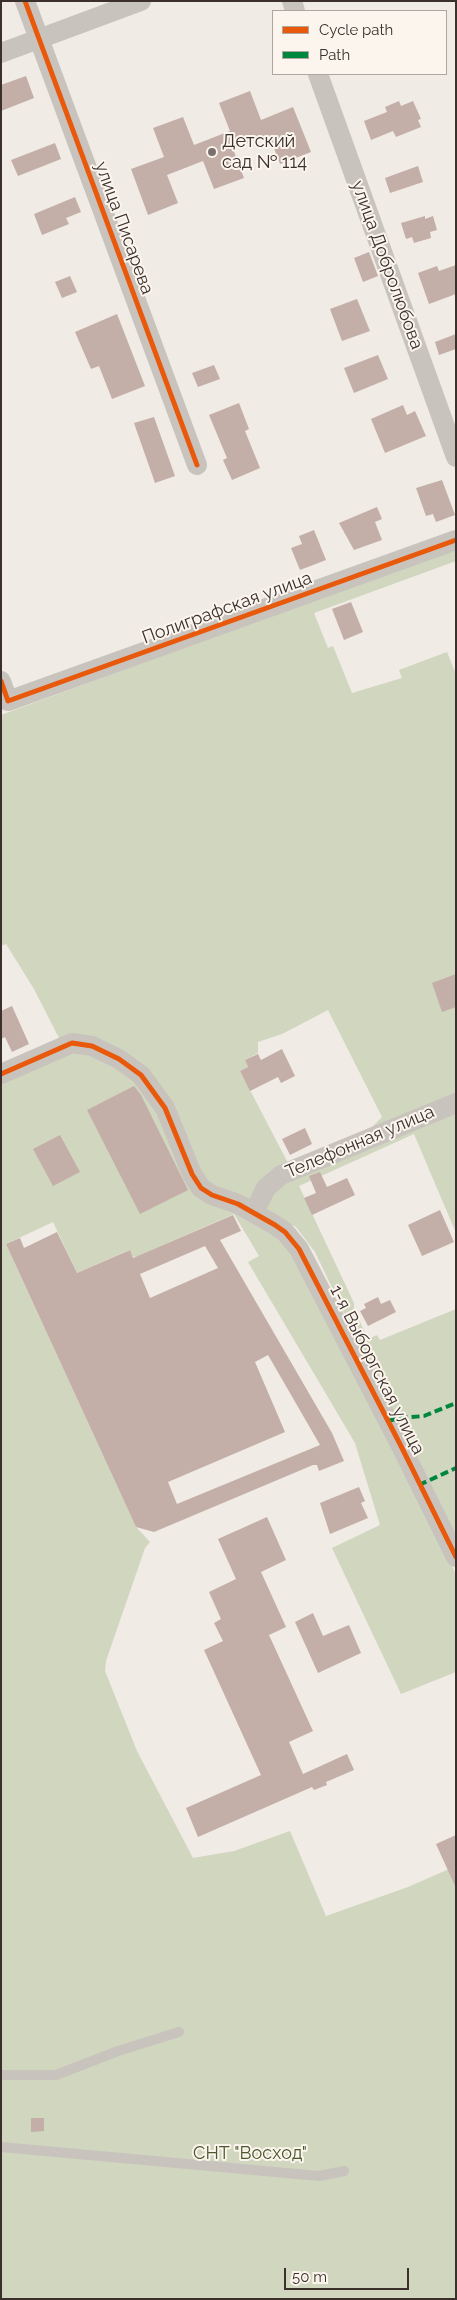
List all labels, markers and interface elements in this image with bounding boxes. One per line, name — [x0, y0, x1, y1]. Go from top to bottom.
legend — [272, 10, 447, 75]
text: Cycle path — [319, 21, 393, 39]
text: Path — [319, 46, 350, 64]
place label: Детский сад № 114 — [222, 131, 307, 173]
marker: Детский сад № 114 — [206, 146, 218, 158]
street label: улица Писарева — [90, 159, 158, 297]
street label: улица Добролюбова — [346, 178, 428, 352]
street label: Полиграфская улица — [139, 567, 315, 649]
street label: Телефонная улица — [282, 1101, 438, 1183]
street label: 1-я Выборгская улица — [325, 1282, 429, 1458]
park label: СНТ "Восход" — [193, 2143, 307, 2165]
scale bar — [287, 2258, 412, 2290]
text: 50 m — [292, 2268, 327, 2286]

